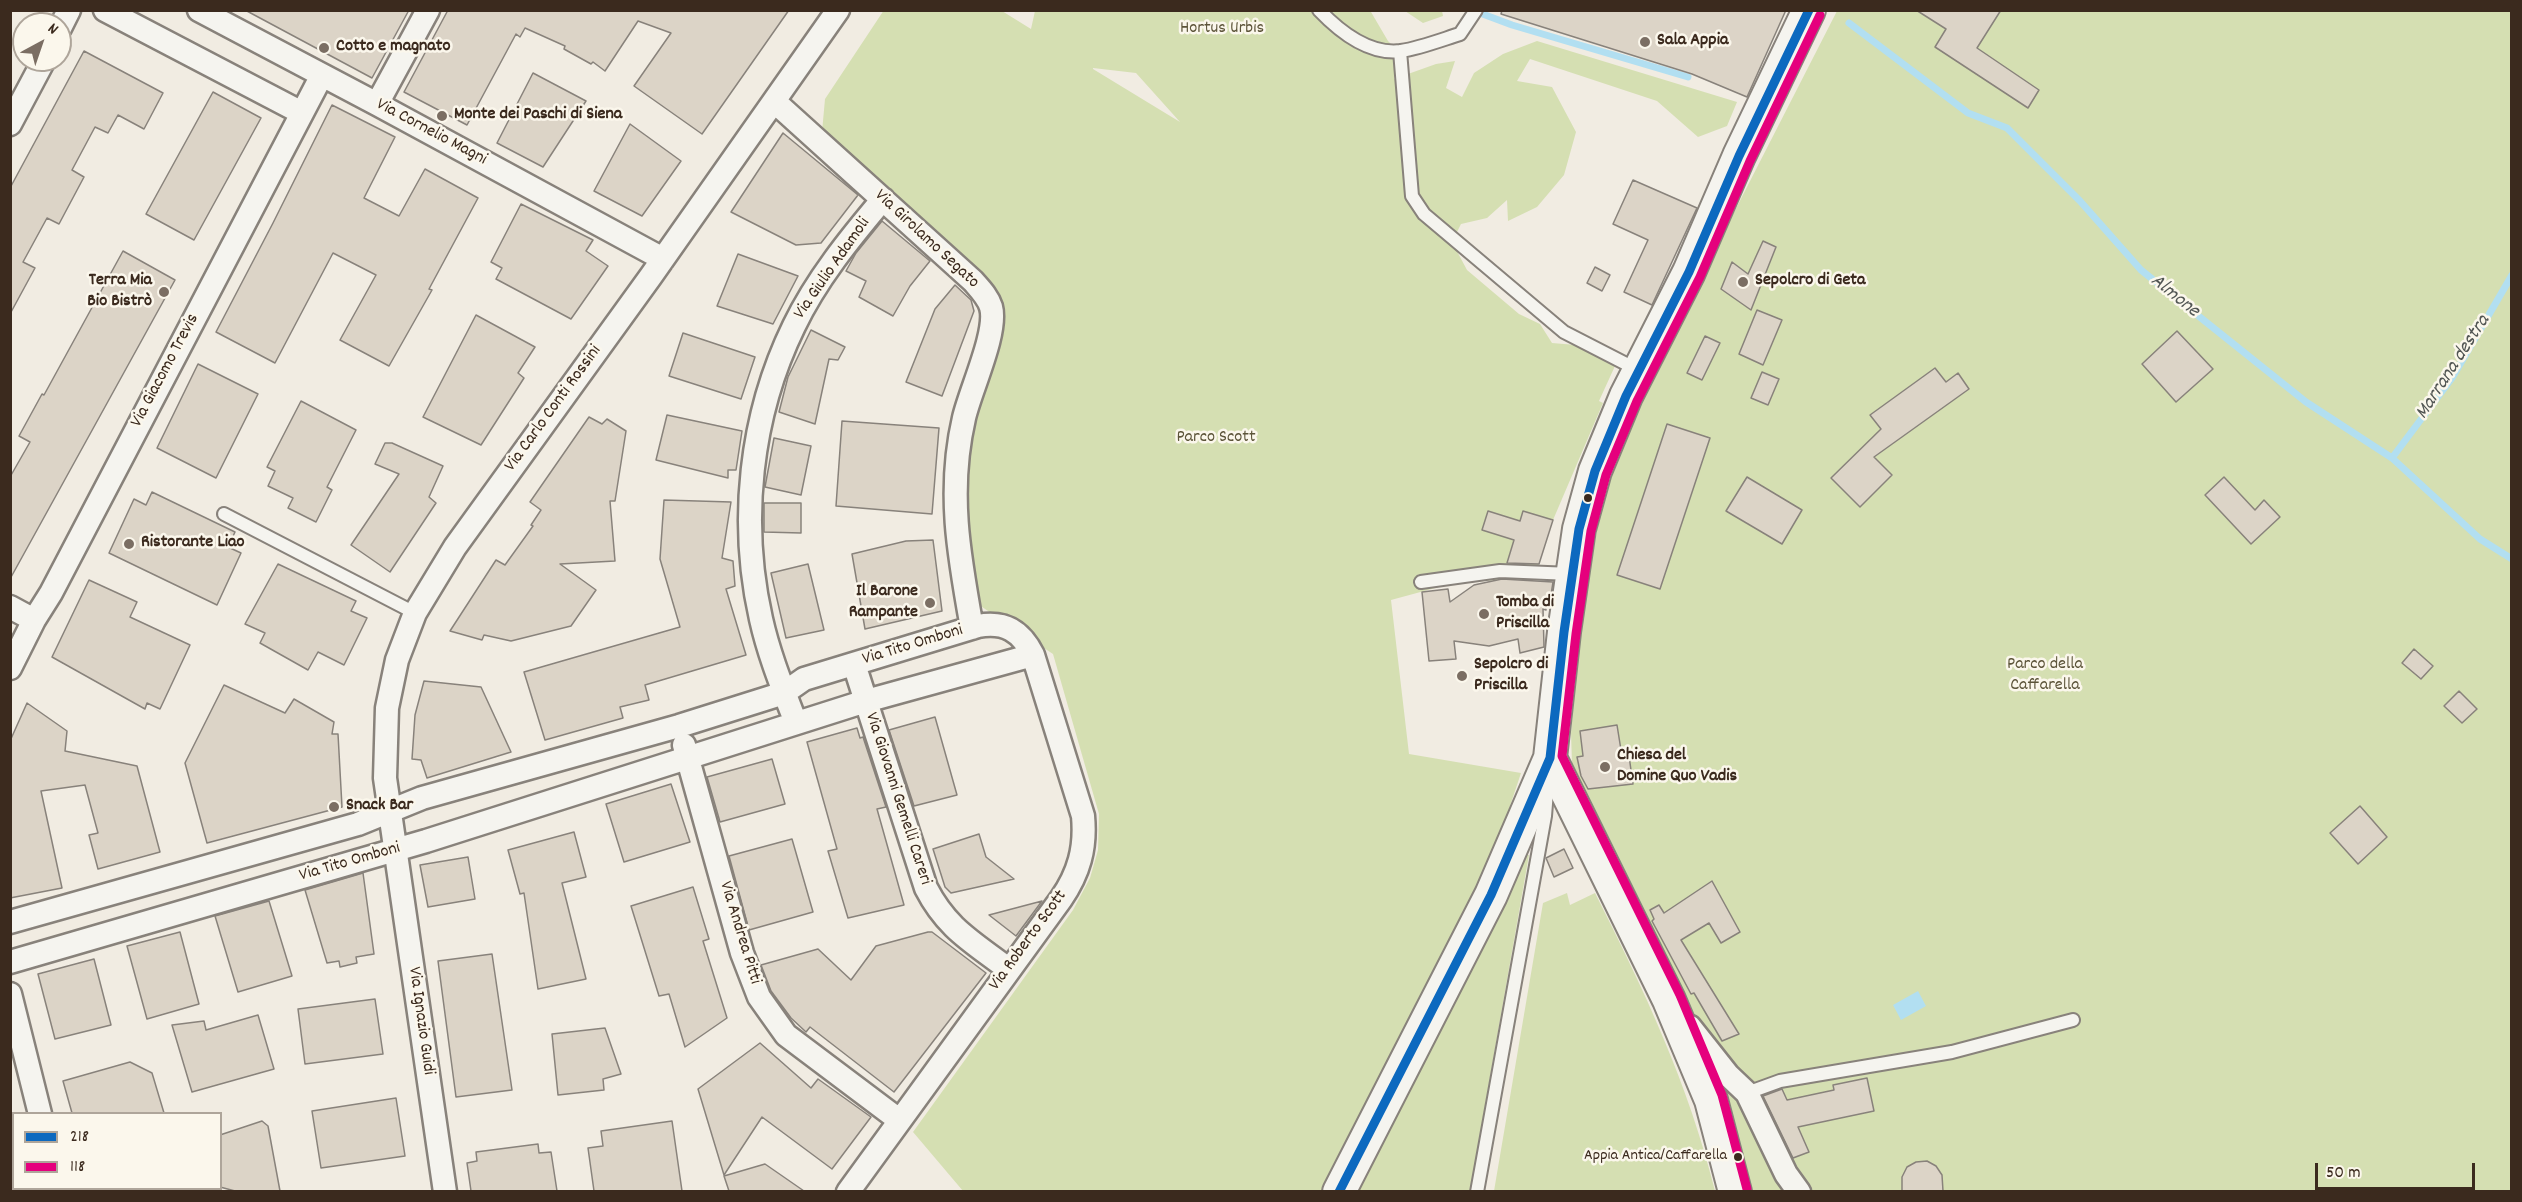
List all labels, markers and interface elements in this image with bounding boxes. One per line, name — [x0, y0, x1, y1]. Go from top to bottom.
north arrow — [12, 12, 72, 72]
text: N — [42, 18, 63, 41]
park label: Hortus Urbis — [1180, 19, 1264, 41]
place label: Sala Appia — [1657, 31, 1728, 53]
marker: Sala Appia — [1638, 35, 1652, 49]
place label: Cotto e magnato — [336, 37, 450, 59]
marker: Cotto e magnato — [317, 41, 331, 55]
street label: Via Cornelio Magni — [372, 95, 490, 171]
place label: Monte dei Paschi di Siena — [454, 105, 622, 127]
marker: Monte dei Paschi di Siena — [435, 109, 449, 123]
street label: Via Girolamo Segato — [869, 186, 983, 294]
street label: Via Giulio Adamoli — [790, 214, 876, 324]
water label: Almone — [2145, 270, 2203, 324]
place label: Terra Mia Bio Bistrò — [87, 271, 152, 314]
place label: Sepolcro di Geta — [1755, 271, 1865, 293]
marker: Sepolcro di Geta — [1736, 275, 1750, 289]
marker: Terra Mia Bio Bistrò — [157, 285, 171, 299]
street label: Via Giacomo Trevis — [127, 311, 205, 431]
water label: Marrana destra — [2411, 311, 2497, 425]
street label: Via Carlo Conti Rossini — [501, 342, 607, 476]
park label: Parco Scott — [1176, 428, 1256, 450]
unlabelled marker — [1582, 492, 1594, 504]
place label: Ristorante Liao — [141, 533, 245, 555]
marker: Ristorante Liao — [122, 537, 136, 551]
place label: Il Barone Rampante — [849, 582, 918, 624]
place label: Tomba di Priscilla — [1496, 593, 1554, 636]
marker: Il Barone Rampante — [923, 596, 937, 610]
marker: Tomba di Priscilla — [1477, 607, 1491, 621]
street label: Via Tito Omboni — [860, 620, 966, 672]
place label: Sepolcro di Priscilla — [1474, 655, 1548, 698]
park label: Parco della Caffarella — [2007, 655, 2083, 698]
marker: Sepolcro di Priscilla — [1455, 669, 1469, 683]
street label: Via Giovanni Gemelli Careri — [859, 710, 935, 888]
place label: Chiesa del Domine Quo Vadis — [1617, 746, 1737, 789]
marker: Chiesa del Domine Quo Vadis — [1598, 760, 1612, 774]
place label: Snack Bar — [346, 796, 413, 818]
marker: Snack Bar — [327, 800, 341, 814]
street label: Via Tito Omboni — [297, 838, 403, 888]
street label: Via Andrea Pitti — [713, 879, 765, 987]
street label: Via Roberto Scott — [985, 887, 1073, 995]
street label: Via Ignazio Guidi — [402, 966, 438, 1076]
legend — [12, 1112, 222, 1190]
text: 218 — [70, 1125, 89, 1150]
place label: Appia Antica/Caffarella — [1584, 1147, 1727, 1167]
marker: Appia Antica/Caffarella — [1732, 1151, 1744, 1163]
scale bar — [2318, 1151, 2478, 1189]
text: 118 — [70, 1155, 85, 1180]
text: 50 m — [2326, 1161, 2361, 1186]

